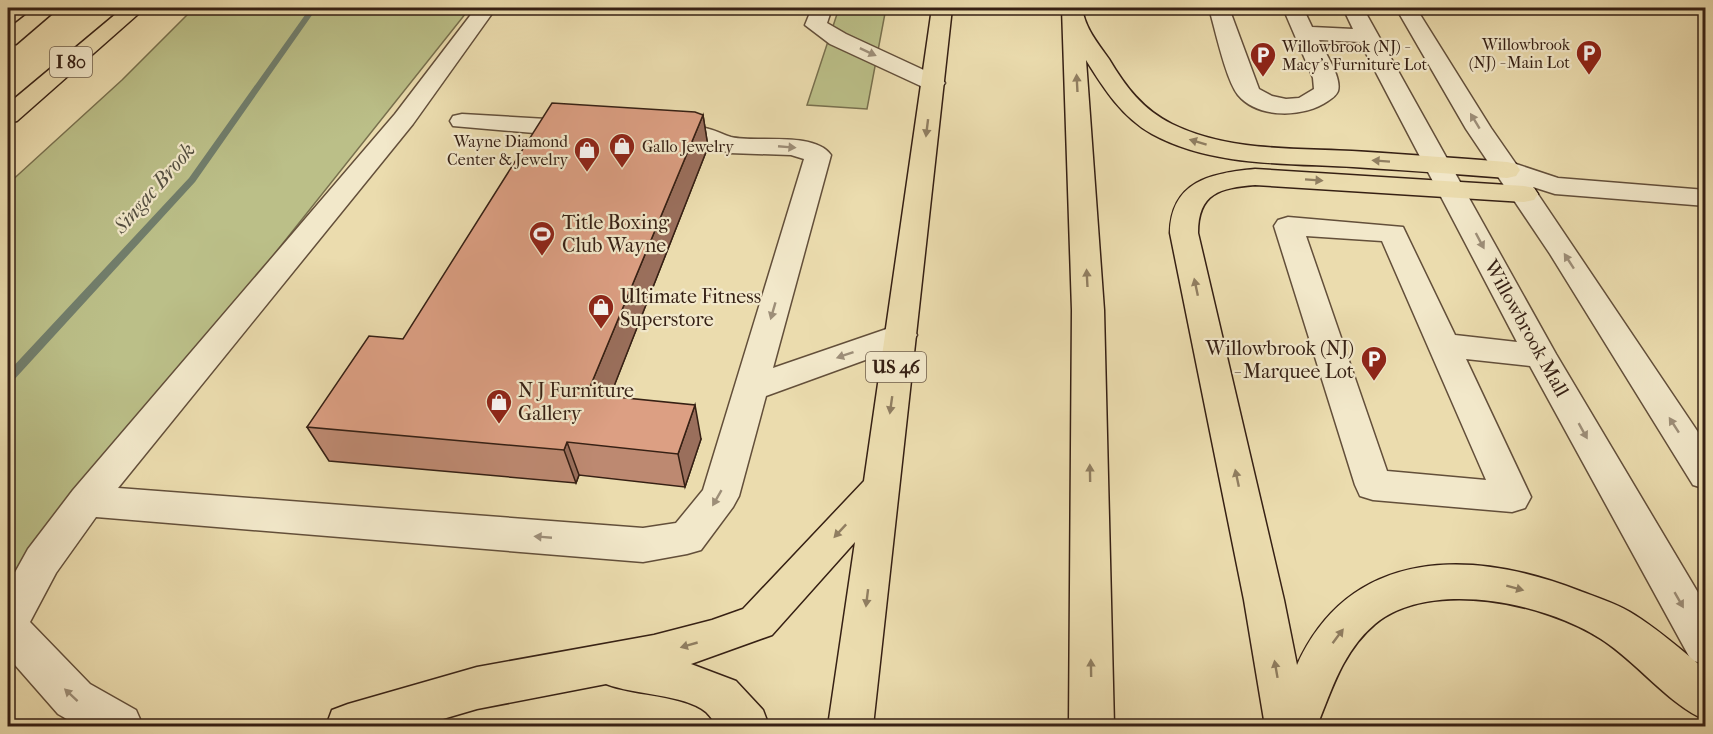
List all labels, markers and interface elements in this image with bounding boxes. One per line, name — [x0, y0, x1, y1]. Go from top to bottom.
place label: Willowbrook (NJ) - Main Lot — [1469, 35, 1571, 72]
place label: Willowbrook (NJ) - Macy's Furniture Lot — [1281, 37, 1427, 74]
parking icon: Willowbrook (NJ) - Main Lot — [1574, 38, 1604, 76]
parking icon: Willowbrook (NJ) - Macy's Furniture Lot — [1248, 40, 1278, 78]
road number: I 80 — [50, 47, 92, 77]
one-way arrow — [859, 48, 876, 57]
one-way arrow — [1072, 74, 1081, 93]
one-way arrow — [1469, 113, 1480, 129]
one-way arrow — [922, 119, 931, 138]
shop icon: Gallo Jewelry — [607, 131, 637, 169]
place label: Wayne Diamond Center & Jewelry — [447, 132, 568, 169]
shop icon: Wayne Diamond Center & Jewelry — [572, 135, 602, 173]
place label: Gallo Jewelry — [642, 137, 734, 156]
one-way arrow — [1189, 137, 1207, 146]
water label: Singac Brook — [108, 138, 200, 239]
one-way arrow — [778, 142, 797, 152]
one-way arrow — [1372, 156, 1391, 166]
one-way arrow — [1304, 176, 1323, 185]
place label: Title Boxing Club Wayne — [562, 211, 669, 257]
sports icon: Title Boxing Club Wayne — [527, 219, 557, 257]
one-way arrow — [1475, 233, 1485, 250]
one-way arrow — [1564, 253, 1575, 269]
street label: Willowbrook Mall — [1479, 255, 1574, 401]
one-way arrow — [1082, 269, 1091, 288]
one-way arrow — [1190, 278, 1200, 297]
place label: Ultimate Fitness Superstore — [620, 285, 761, 331]
shop icon: Ultimate Fitness Superstore — [586, 292, 616, 330]
one-way arrow — [768, 302, 778, 321]
place label: Willowbrook (NJ) - Marquee Lot — [1205, 337, 1354, 383]
parking icon: Willowbrook (NJ) - Marquee Lot — [1359, 344, 1389, 382]
one-way arrow — [836, 350, 854, 360]
road number: US 46 — [866, 352, 926, 382]
place label: N J Furniture Gallery — [518, 379, 634, 425]
shop icon: N J Furniture Gallery — [484, 387, 514, 425]
one-way arrow — [887, 395, 896, 414]
one-way arrow — [1669, 417, 1680, 433]
one-way arrow — [1578, 422, 1588, 439]
one-way arrow — [1085, 464, 1095, 483]
one-way arrow — [1232, 468, 1241, 487]
one-way arrow — [712, 489, 723, 506]
one-way arrow — [834, 523, 847, 538]
one-way arrow — [534, 532, 553, 542]
one-way arrow — [1506, 584, 1524, 593]
one-way arrow — [862, 589, 872, 608]
one-way arrow — [1674, 592, 1684, 609]
one-way arrow — [1332, 628, 1344, 644]
one-way arrow — [680, 641, 698, 650]
one-way arrow — [1086, 659, 1096, 678]
one-way arrow — [1271, 659, 1280, 678]
one-way arrow — [64, 689, 79, 702]

